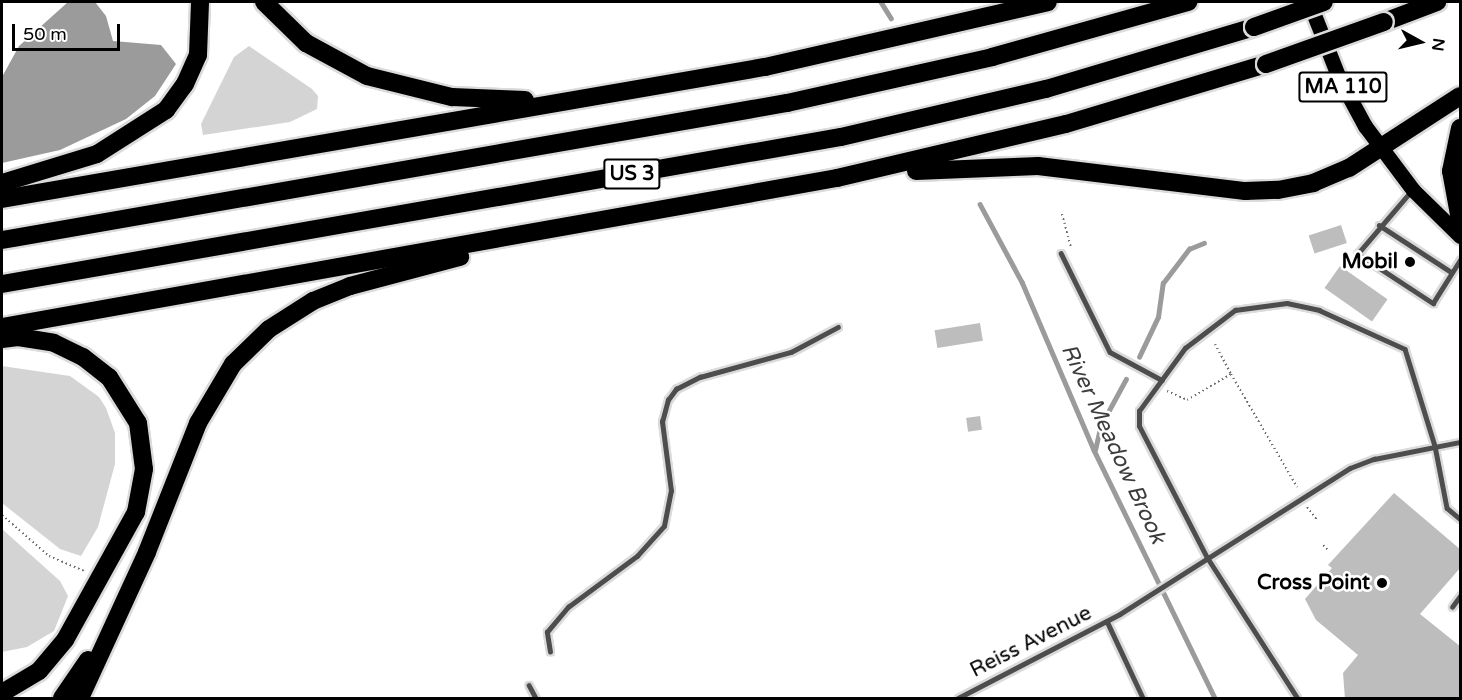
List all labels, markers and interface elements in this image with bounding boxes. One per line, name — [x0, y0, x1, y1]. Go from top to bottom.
scale bar — [15, 12, 123, 50]
north arrow — [1390, 12, 1450, 72]
text: 50 m — [23, 23, 67, 45]
text: N — [1427, 37, 1449, 52]
road number: MA 110 — [1298, 70, 1388, 104]
road number: US 3 — [602, 157, 662, 191]
place label: Mobil — [1342, 249, 1398, 275]
marker: Mobil — [1403, 255, 1417, 269]
water label: River Meadow Brook — [1055, 340, 1171, 548]
place label: Cross Point — [1257, 570, 1370, 596]
marker: Cross Point — [1375, 576, 1389, 590]
street label: Reiss Avenue — [966, 601, 1096, 683]

